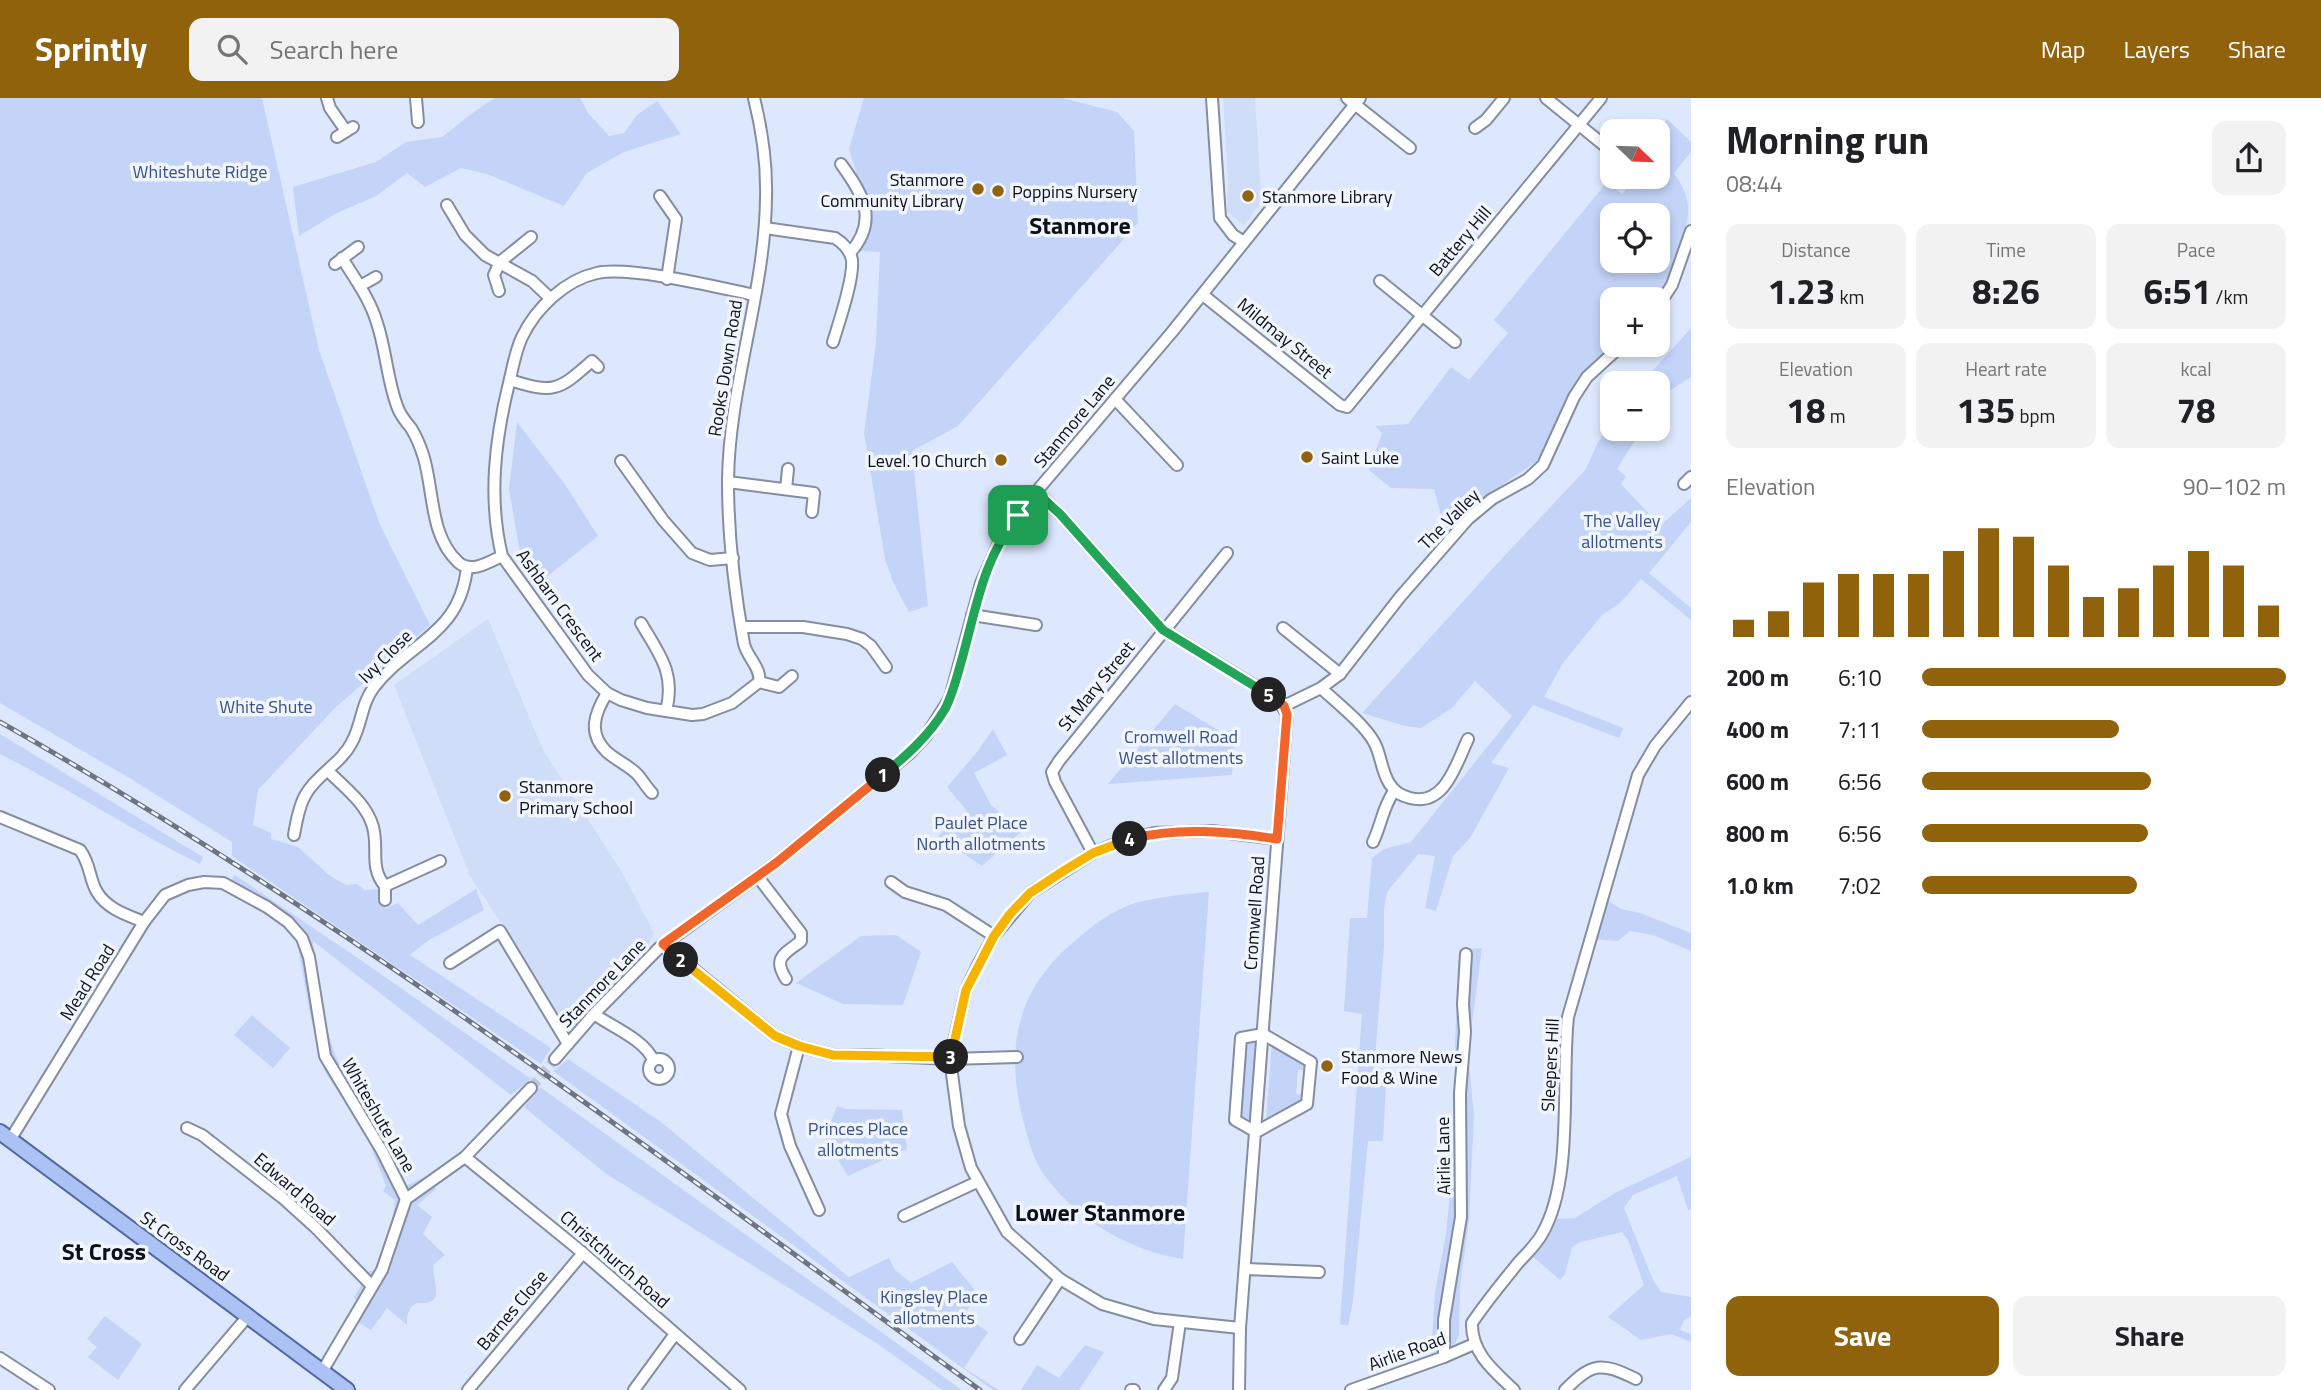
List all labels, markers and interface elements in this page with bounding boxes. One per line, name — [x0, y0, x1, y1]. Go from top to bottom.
search box — [189, 18, 679, 81]
text: Sprintly — [35, 24, 147, 74]
icon: search — [213, 30, 251, 68]
text: Search here — [269, 30, 398, 69]
text: Map — [2041, 31, 2086, 67]
text: Layers — [2124, 31, 2190, 67]
text: Share — [2228, 31, 2286, 67]
text: Morning run — [1726, 111, 1929, 169]
north arrow — [1600, 119, 1670, 189]
map controls — [1600, 119, 1670, 441]
button: share — [2212, 121, 2286, 195]
park label: Whiteshute Ridge — [133, 158, 267, 185]
place label: Stanmore Community Library — [820, 166, 964, 214]
text: 08:44 — [1726, 166, 1783, 201]
place label: Poppins Nursery — [1012, 178, 1138, 205]
marker: Stanmore Community Library — [970, 181, 986, 197]
marker: Poppins Nursery — [990, 183, 1006, 199]
place label: Stanmore Library — [1262, 183, 1393, 210]
marker: Stanmore Library — [1240, 188, 1256, 204]
street label: Battery Hill — [1422, 200, 1498, 282]
button: locate — [1600, 203, 1670, 273]
district label: Stanmore — [1029, 207, 1131, 243]
text: Distance — [1781, 235, 1851, 264]
text: Time — [1986, 235, 2026, 264]
text: Pace — [2177, 235, 2215, 264]
text: 1.23 — [1768, 264, 1835, 318]
text: 8:26 — [1972, 264, 2040, 318]
text: 6:51 — [2144, 264, 2211, 318]
text: km — [1835, 282, 1864, 311]
text: /km — [2211, 282, 2248, 311]
button: + — [1600, 287, 1670, 357]
street label: Mildmay Street — [1232, 291, 1339, 385]
street label: Rooks Down Road — [701, 298, 749, 438]
text: Elevation — [1779, 354, 1853, 383]
text: Heart rate — [1965, 354, 2047, 383]
text: kcal — [2180, 354, 2212, 383]
street label: Stanmore Lane — [1027, 368, 1121, 474]
button: − — [1600, 371, 1670, 441]
text: 18 — [1786, 383, 1826, 437]
text: 135 — [1957, 383, 2015, 437]
text: 78 — [2176, 383, 2216, 437]
text: m — [1826, 401, 1846, 430]
text: bpm — [2015, 401, 2055, 430]
place label: Saint Luke — [1321, 444, 1399, 471]
place label: Level.10 Church — [867, 447, 987, 474]
marker: Saint Luke — [1299, 449, 1315, 465]
marker: Level.10 Church — [993, 452, 1009, 468]
text: Elevation — [1726, 469, 1815, 504]
text: 90–102 m — [2183, 469, 2286, 504]
street label: The Valley — [1412, 482, 1486, 556]
pin — [988, 485, 1048, 545]
icon: arrive — [999, 496, 1037, 534]
park label: The Valley allotments — [1581, 507, 1663, 555]
street label: Ashbarn Crescent — [510, 543, 610, 667]
street label: Ivy Close — [352, 623, 418, 689]
street label: St Mary Street — [1051, 635, 1141, 737]
text: 200 m — [1726, 660, 1789, 695]
text: 6:10 — [1838, 660, 1882, 695]
pin: 5 — [1252, 678, 1286, 712]
text: 5 — [1263, 680, 1274, 709]
park label: White Shute — [219, 693, 313, 720]
text: 400 m — [1726, 712, 1789, 747]
text: 7:11 — [1838, 712, 1882, 747]
park label: Cromwell Road West allotments — [1119, 723, 1243, 771]
pin: 1 — [866, 758, 900, 792]
text: 1 — [877, 760, 888, 789]
text: 600 m — [1726, 764, 1789, 799]
text: 6:56 — [1838, 764, 1882, 799]
place label: Stanmore Primary School — [519, 773, 633, 821]
marker: Stanmore Primary School — [497, 788, 513, 804]
park label: Paulet Place North allotments — [916, 809, 1046, 857]
text: 800 m — [1726, 816, 1789, 851]
text: 6:56 — [1838, 816, 1882, 851]
pin: 4 — [1112, 822, 1148, 856]
text: 4 — [1124, 824, 1135, 853]
street label: Cromwell Road — [1237, 855, 1271, 971]
text: 1.0 km — [1726, 868, 1794, 903]
text: 7:02 — [1838, 868, 1882, 903]
street label: Stanmore Lane — [552, 932, 652, 1034]
street label: Mead Road — [53, 939, 121, 1025]
pin: 2 — [664, 942, 698, 978]
text: 2 — [675, 945, 686, 974]
street label: Sleepers Hill — [1534, 1018, 1566, 1112]
pin: 3 — [934, 1040, 968, 1074]
text: 3 — [945, 1042, 956, 1071]
place label: Stanmore News Food & Wine — [1341, 1043, 1462, 1091]
street label: Whiteshute Lane — [335, 1053, 423, 1177]
marker: Stanmore News Food & Wine — [1319, 1058, 1335, 1074]
park label: Princes Place allotments — [808, 1115, 908, 1163]
street label: Airlie Lane — [1429, 1117, 1457, 1195]
street label: Edward Road — [248, 1146, 342, 1232]
district label: Lower Stanmore — [1015, 1194, 1185, 1230]
street label: St Cross Road — [135, 1204, 235, 1288]
street label: Christchurch Road — [554, 1204, 676, 1314]
district label: St Cross — [62, 1233, 146, 1269]
street label: Barnes Close — [470, 1264, 554, 1356]
park label: Kingsley Place allotments — [880, 1283, 988, 1331]
button: Save — [1726, 1296, 1999, 1376]
button: Share — [2013, 1296, 2286, 1376]
street label: Airlie Road — [1364, 1324, 1450, 1378]

